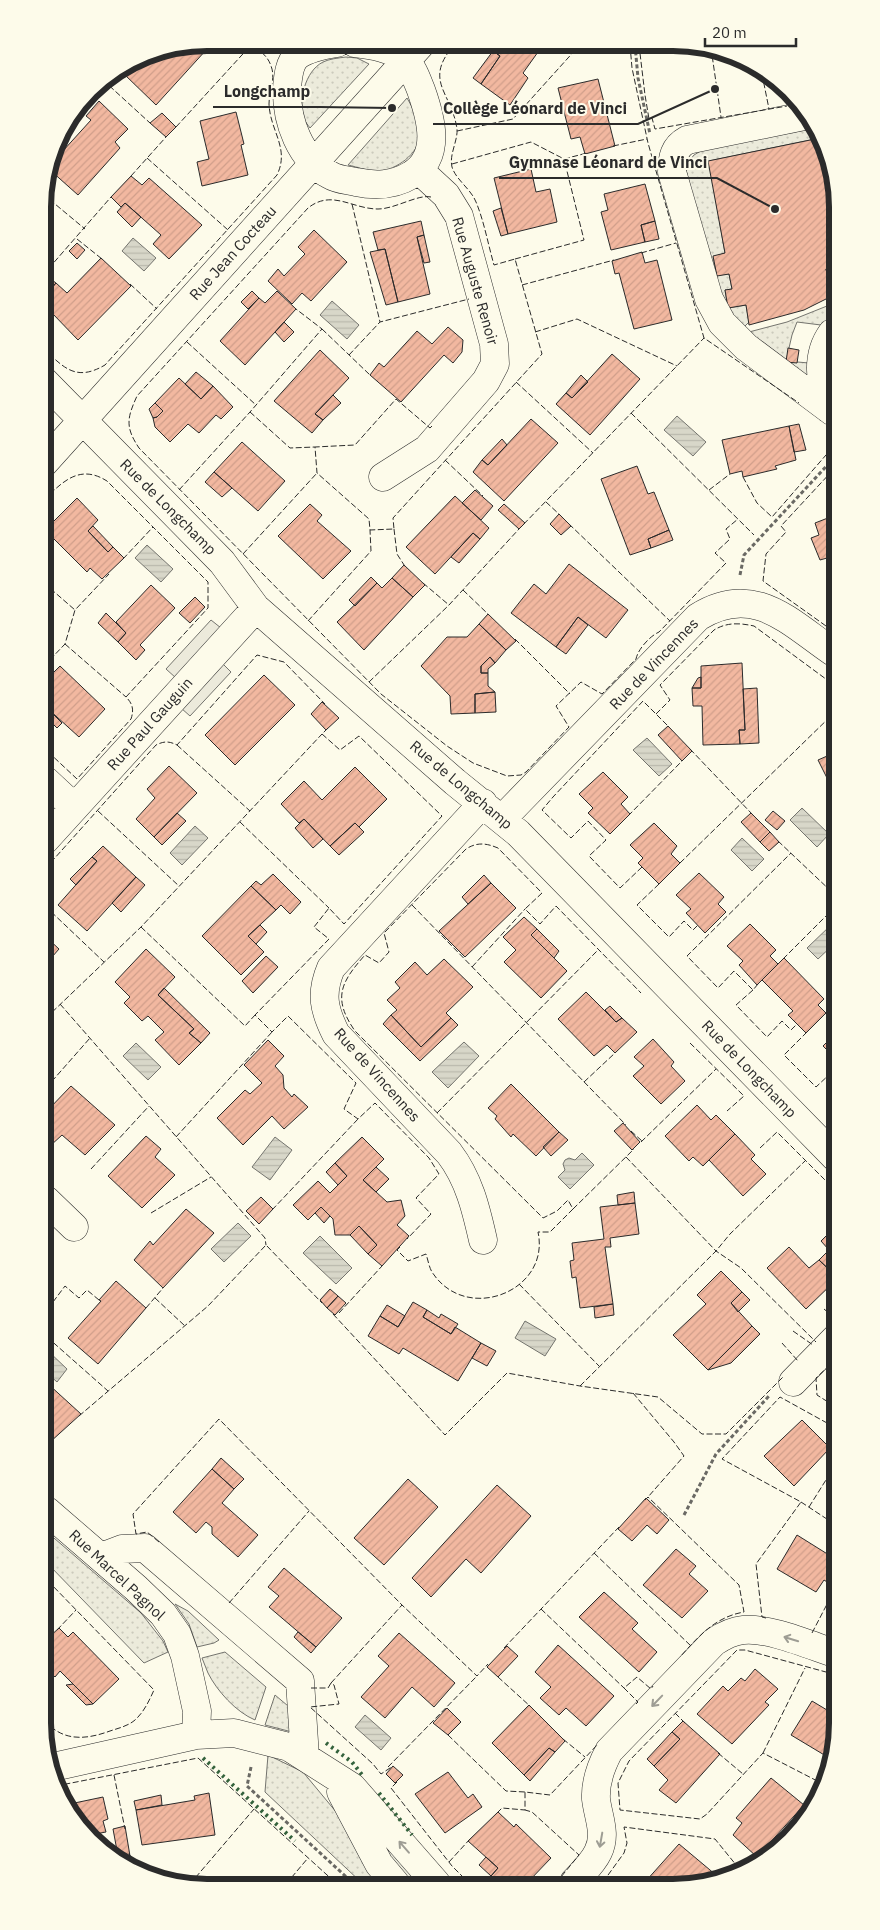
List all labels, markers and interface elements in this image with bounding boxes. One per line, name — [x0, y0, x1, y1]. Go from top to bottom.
scale bar — [705, 15, 796, 47]
text: 20 m — [712, 23, 747, 42]
callout: Longchamp — [213, 76, 320, 107]
text: Longchamp — [224, 81, 311, 101]
callout: Collège Léonard de Vinci — [433, 93, 638, 124]
text: Collège Léonard de Vinci — [443, 98, 627, 118]
callout: Gymnase Léonard de Vinci — [499, 147, 717, 178]
text: Gymnase Léonard de Vinci — [509, 152, 707, 172]
street label: Rue Jean Cocteau — [185, 201, 280, 304]
street label: Rue Auguste Renoir — [448, 215, 503, 348]
street label: Rue de Longchamp — [116, 455, 220, 559]
street label: Rue de Vincennes — [605, 614, 702, 713]
street label: Rue Paul Gauguin — [103, 673, 196, 774]
street label: Rue de Longchamp — [406, 736, 517, 833]
street label: Rue de Longchamp — [698, 1016, 801, 1121]
street label: Rue de Vincennes — [330, 1024, 425, 1126]
street label: Rue Marcel Pagnol — [65, 1525, 169, 1624]
one-way arrow — [783, 1634, 799, 1644]
one-way arrow — [651, 1694, 663, 1707]
one-way arrow — [595, 1832, 605, 1848]
one-way arrow — [398, 1840, 410, 1853]

